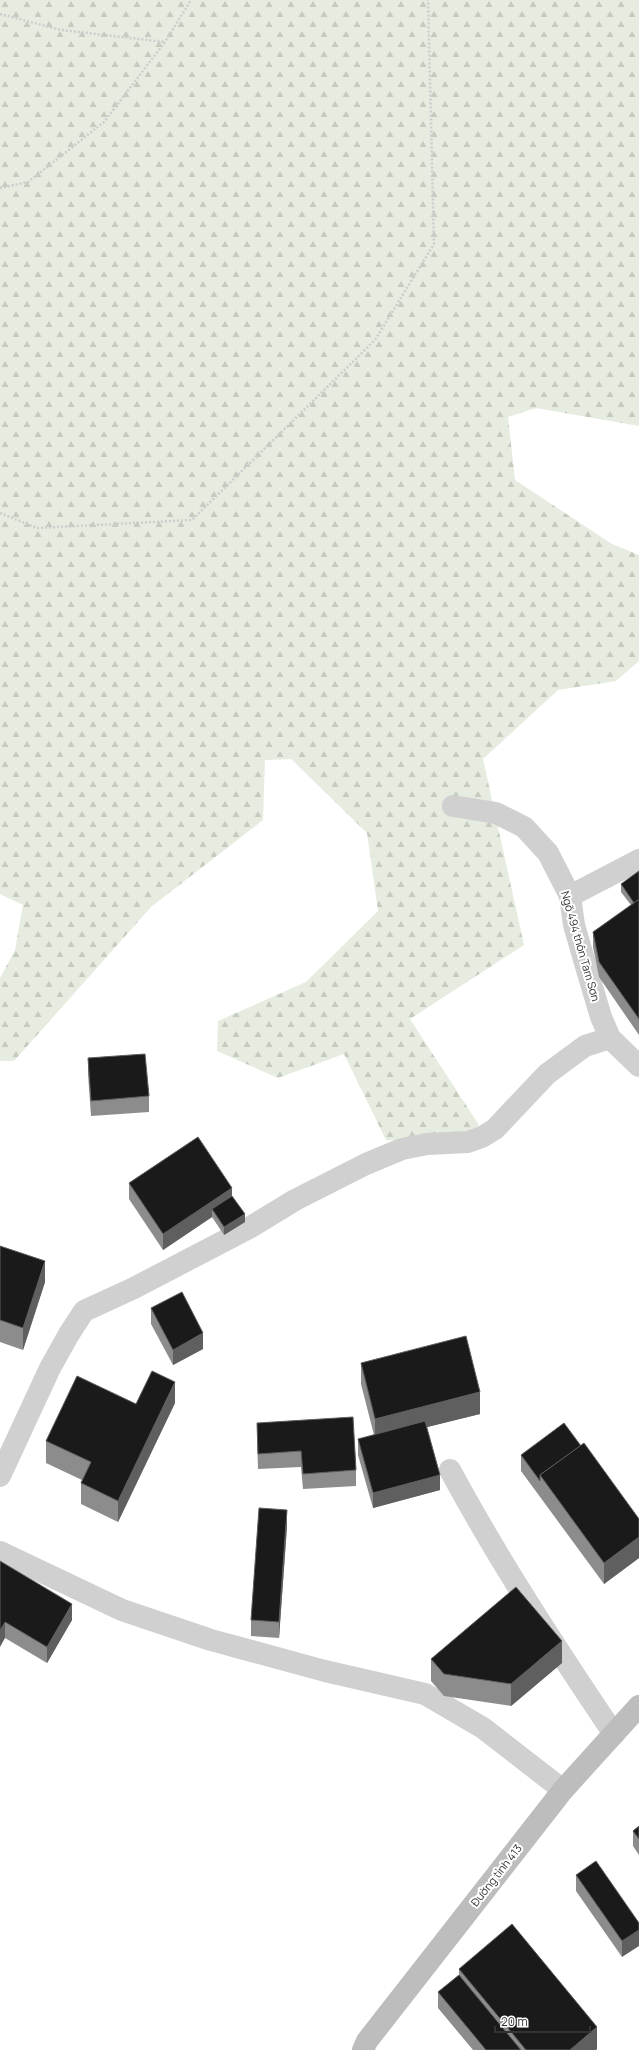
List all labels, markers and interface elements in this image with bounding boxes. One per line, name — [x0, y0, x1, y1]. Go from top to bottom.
street label: Ngõ 494 thôn Tam Sơn — [558, 889, 604, 1003]
street label: Đường tỉnh 413 — [467, 1841, 525, 1909]
scale bar — [495, 2008, 590, 2034]
text: 20 m — [501, 2013, 528, 2030]

